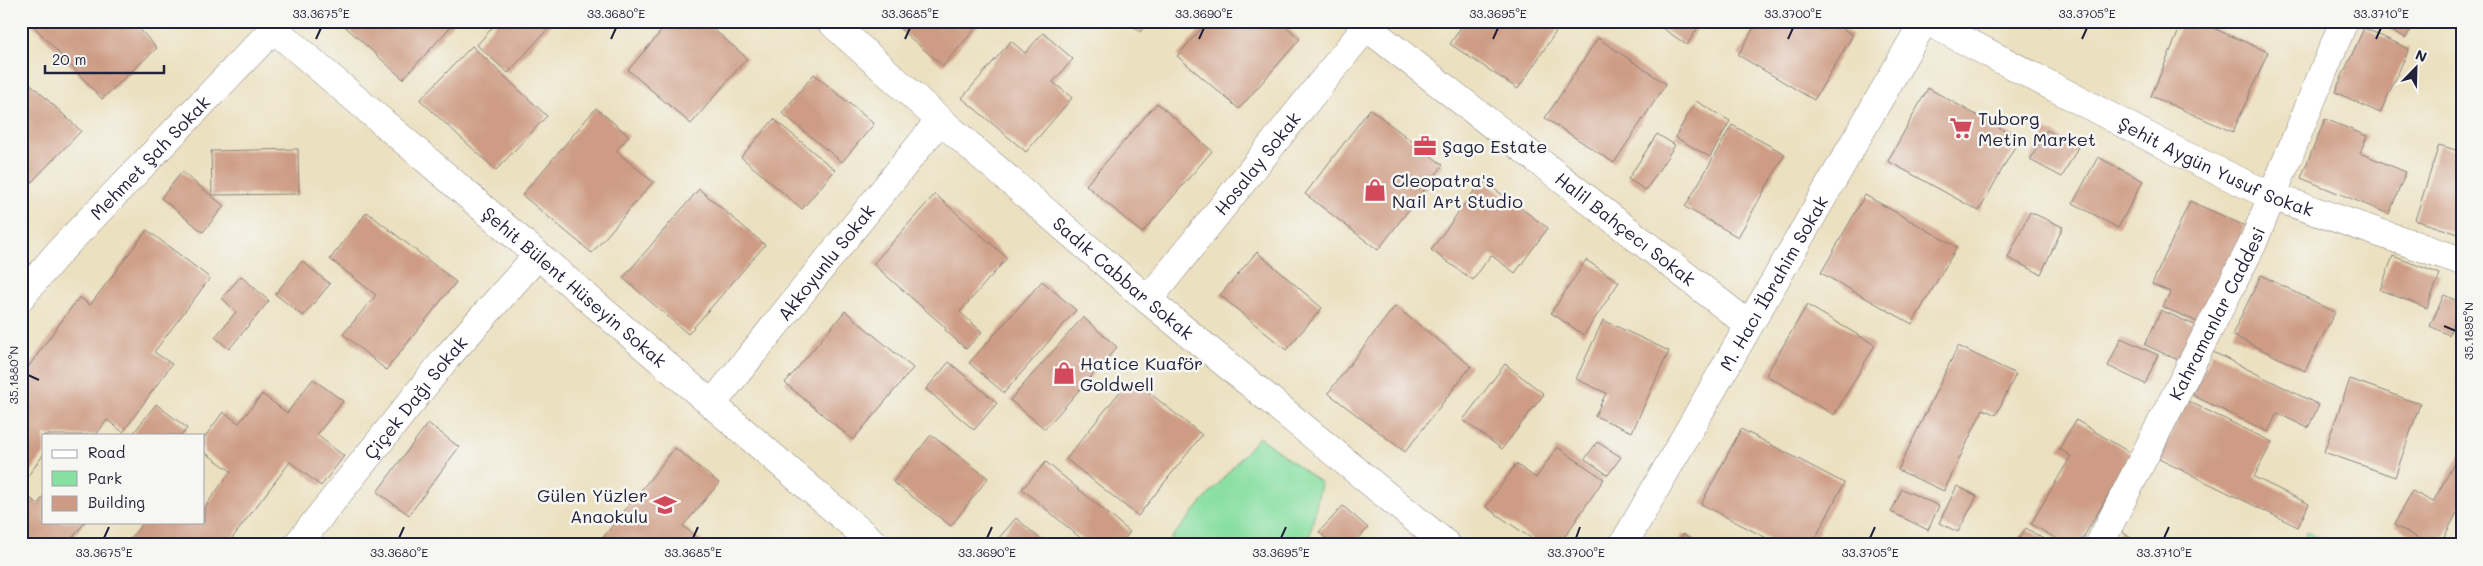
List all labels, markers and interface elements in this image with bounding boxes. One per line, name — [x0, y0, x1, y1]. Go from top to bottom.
text: 33.3675°E — [292, 5, 350, 21]
text: 33.3680°E — [587, 5, 645, 21]
text: 33.3685°E — [881, 5, 939, 21]
text: 33.3690°E — [1175, 5, 1233, 21]
text: 33.3695°E — [1469, 5, 1527, 21]
text: 33.3700°E — [1764, 5, 1822, 21]
text: 33.3705°E — [2058, 5, 2116, 21]
text: 33.3710°E — [2353, 5, 2409, 21]
scale bar — [45, 42, 164, 74]
north arrow — [2390, 42, 2440, 92]
text: N — [2413, 45, 2430, 66]
text: 20 m — [52, 49, 86, 69]
street label: Mehmet Şah Sokak — [85, 90, 215, 225]
place label: Tuborg Metin Market — [1978, 106, 2096, 151]
street label: Hosalay Sokak — [1209, 107, 1306, 220]
street label: Şehit Aygün Yusuf Sokak — [2114, 111, 2317, 222]
supermarket icon: Tuborg Metin Market — [1948, 115, 1974, 141]
office icon: Şago Estate — [1412, 133, 1438, 159]
place label: Şago Estate — [1442, 134, 1547, 158]
street label: Halil Bahçecı Sokak — [1550, 166, 1701, 291]
place label: Cleopatra's Nail Art Studio — [1392, 168, 1523, 213]
shop icon: Cleopatra's Nail Art Studio — [1362, 177, 1388, 203]
street label: M. Hacı İbrahim Sokak — [1714, 191, 1833, 375]
street label: Akkoyunlu Sokak — [772, 199, 880, 325]
street label: Şehit Bülent Hüseyin Sokak — [477, 201, 672, 372]
street label: Sadık Cabbar Sokak — [1048, 211, 1199, 345]
street label: Kahramanlar Caddesi — [2163, 223, 2270, 404]
text: 35.1895°N — [2460, 302, 2476, 360]
street label: Çiçek Dağı Sokak — [358, 331, 472, 464]
text: 35.1880°N — [5, 346, 21, 404]
place label: Hatice Kuaför Goldwell — [1080, 351, 1203, 396]
shop icon: Hatice Kuaför Goldwell — [1051, 360, 1077, 386]
legend — [42, 434, 205, 524]
text: Road — [88, 442, 125, 462]
text: Park — [88, 468, 122, 488]
place label: Gülen Yüzler Anaokulu — [537, 483, 648, 528]
text: Building — [88, 492, 145, 512]
school or university icon: Gülen Yüzler Anaokulu — [652, 492, 678, 518]
text: 33.3675°E — [75, 544, 133, 560]
text: 33.3680°E — [370, 544, 428, 560]
text: 33.3685°E — [664, 544, 722, 560]
text: 33.3690°E — [958, 544, 1016, 560]
text: 33.3695°E — [1252, 544, 1310, 560]
text: 33.3700°E — [1547, 544, 1605, 560]
text: 33.3705°E — [1841, 544, 1899, 560]
text: 33.3710°E — [2136, 544, 2192, 560]

